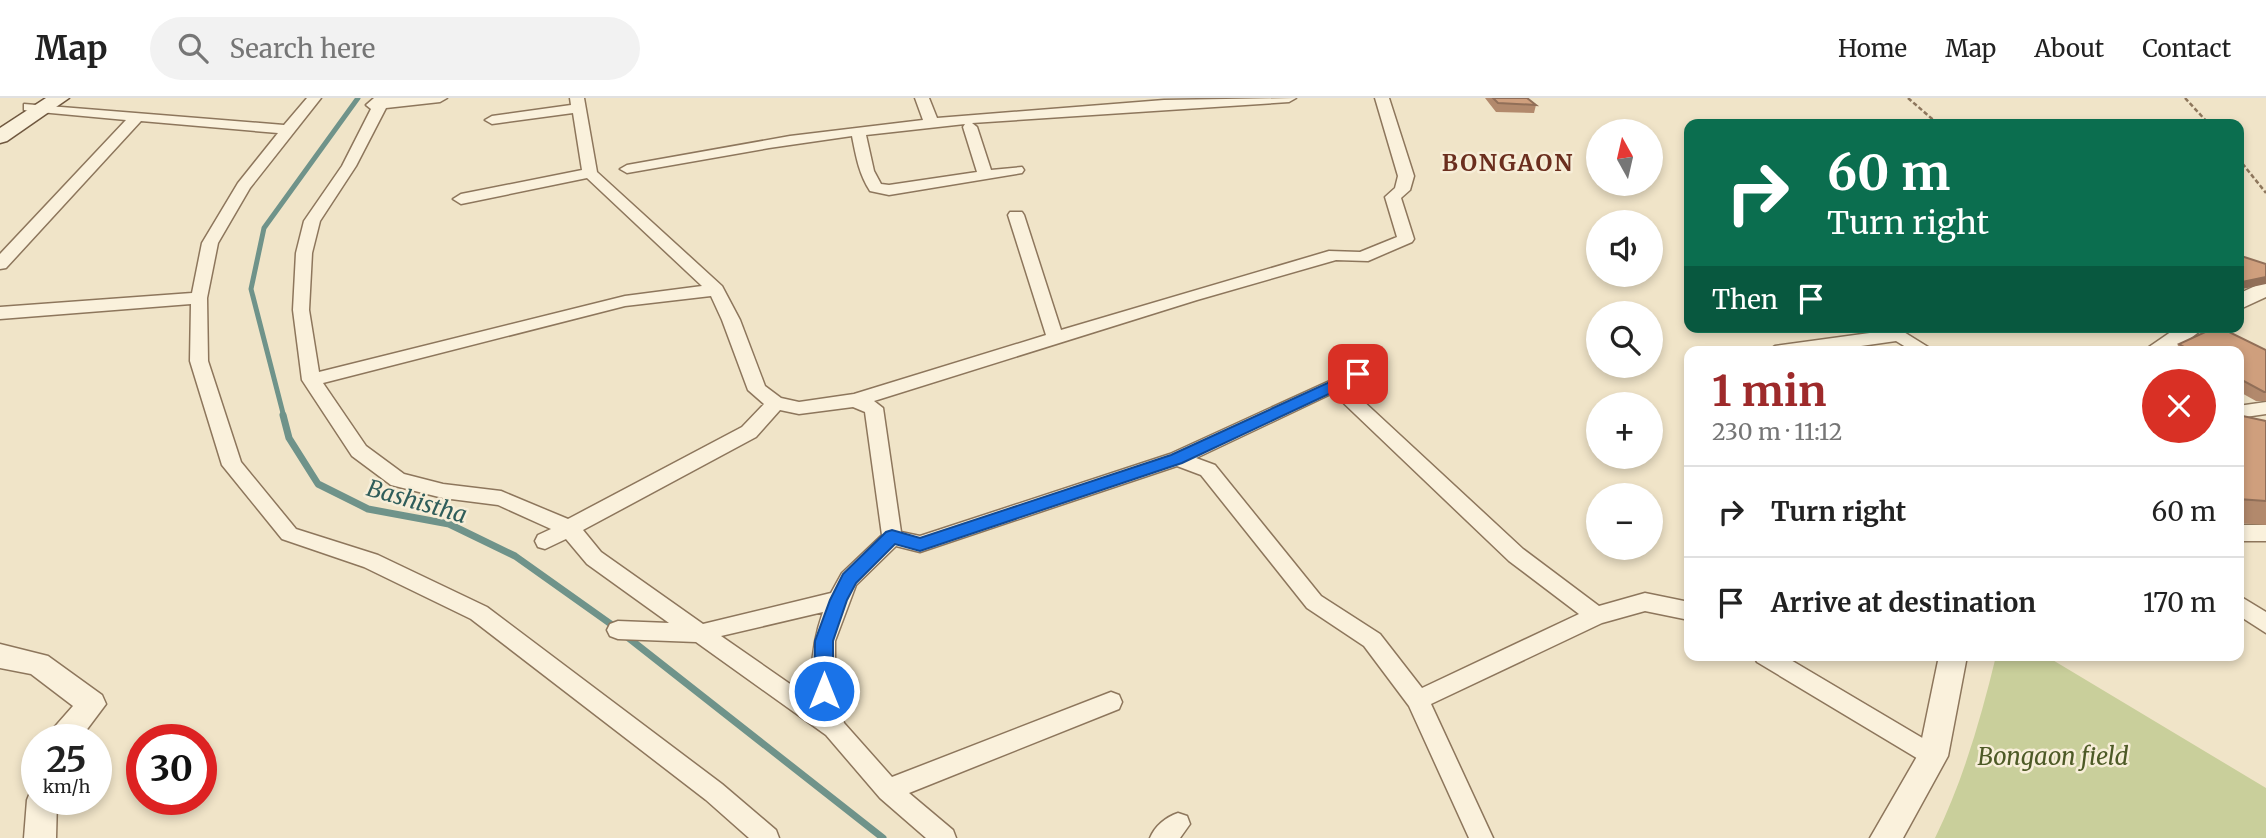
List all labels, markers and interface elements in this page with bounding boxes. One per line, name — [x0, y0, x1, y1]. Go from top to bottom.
search box — [150, 17, 640, 80]
text: Map — [35, 28, 108, 69]
icon: search — [174, 29, 212, 67]
text: Search here — [230, 32, 375, 65]
text: Home — [1838, 33, 1907, 64]
text: Map — [1945, 33, 1996, 64]
text: About — [2034, 33, 2104, 64]
text: Contact — [2142, 33, 2231, 64]
north arrow — [1586, 119, 1662, 196]
map controls — [1586, 119, 1663, 560]
text: 60 m — [1827, 142, 1950, 203]
icon: right — [1712, 147, 1803, 238]
district label: BONGAON — [1442, 148, 1574, 177]
text: Turn right — [1827, 203, 1989, 243]
button: sound — [1586, 210, 1663, 287]
icon: arrive — [1792, 280, 1830, 318]
text: Then — [1712, 283, 1778, 316]
button: search — [1586, 301, 1663, 378]
pin — [1328, 344, 1388, 404]
icon: arrive — [1339, 355, 1377, 393]
text: 1 min — [1712, 365, 1826, 417]
button: close — [2142, 369, 2216, 443]
button: + — [1586, 392, 1663, 469]
text: 230 m · 11:12 — [1712, 417, 1843, 446]
water label: Bashistha — [364, 473, 470, 529]
button: − — [1586, 483, 1663, 560]
icon: right — [1712, 493, 1750, 531]
text: Turn right — [1771, 495, 1906, 528]
text: 60 m — [2152, 495, 2216, 528]
icon: arrive — [1712, 584, 1750, 622]
text: Arrive at destination — [1771, 586, 2036, 619]
text: 170 m — [2143, 586, 2216, 619]
position arrow — [787, 654, 861, 728]
speed limit sign: 30 — [126, 724, 217, 815]
text: 25 — [46, 738, 87, 782]
park label: Bongaon field — [1978, 741, 2129, 772]
text: km/h — [43, 775, 90, 798]

